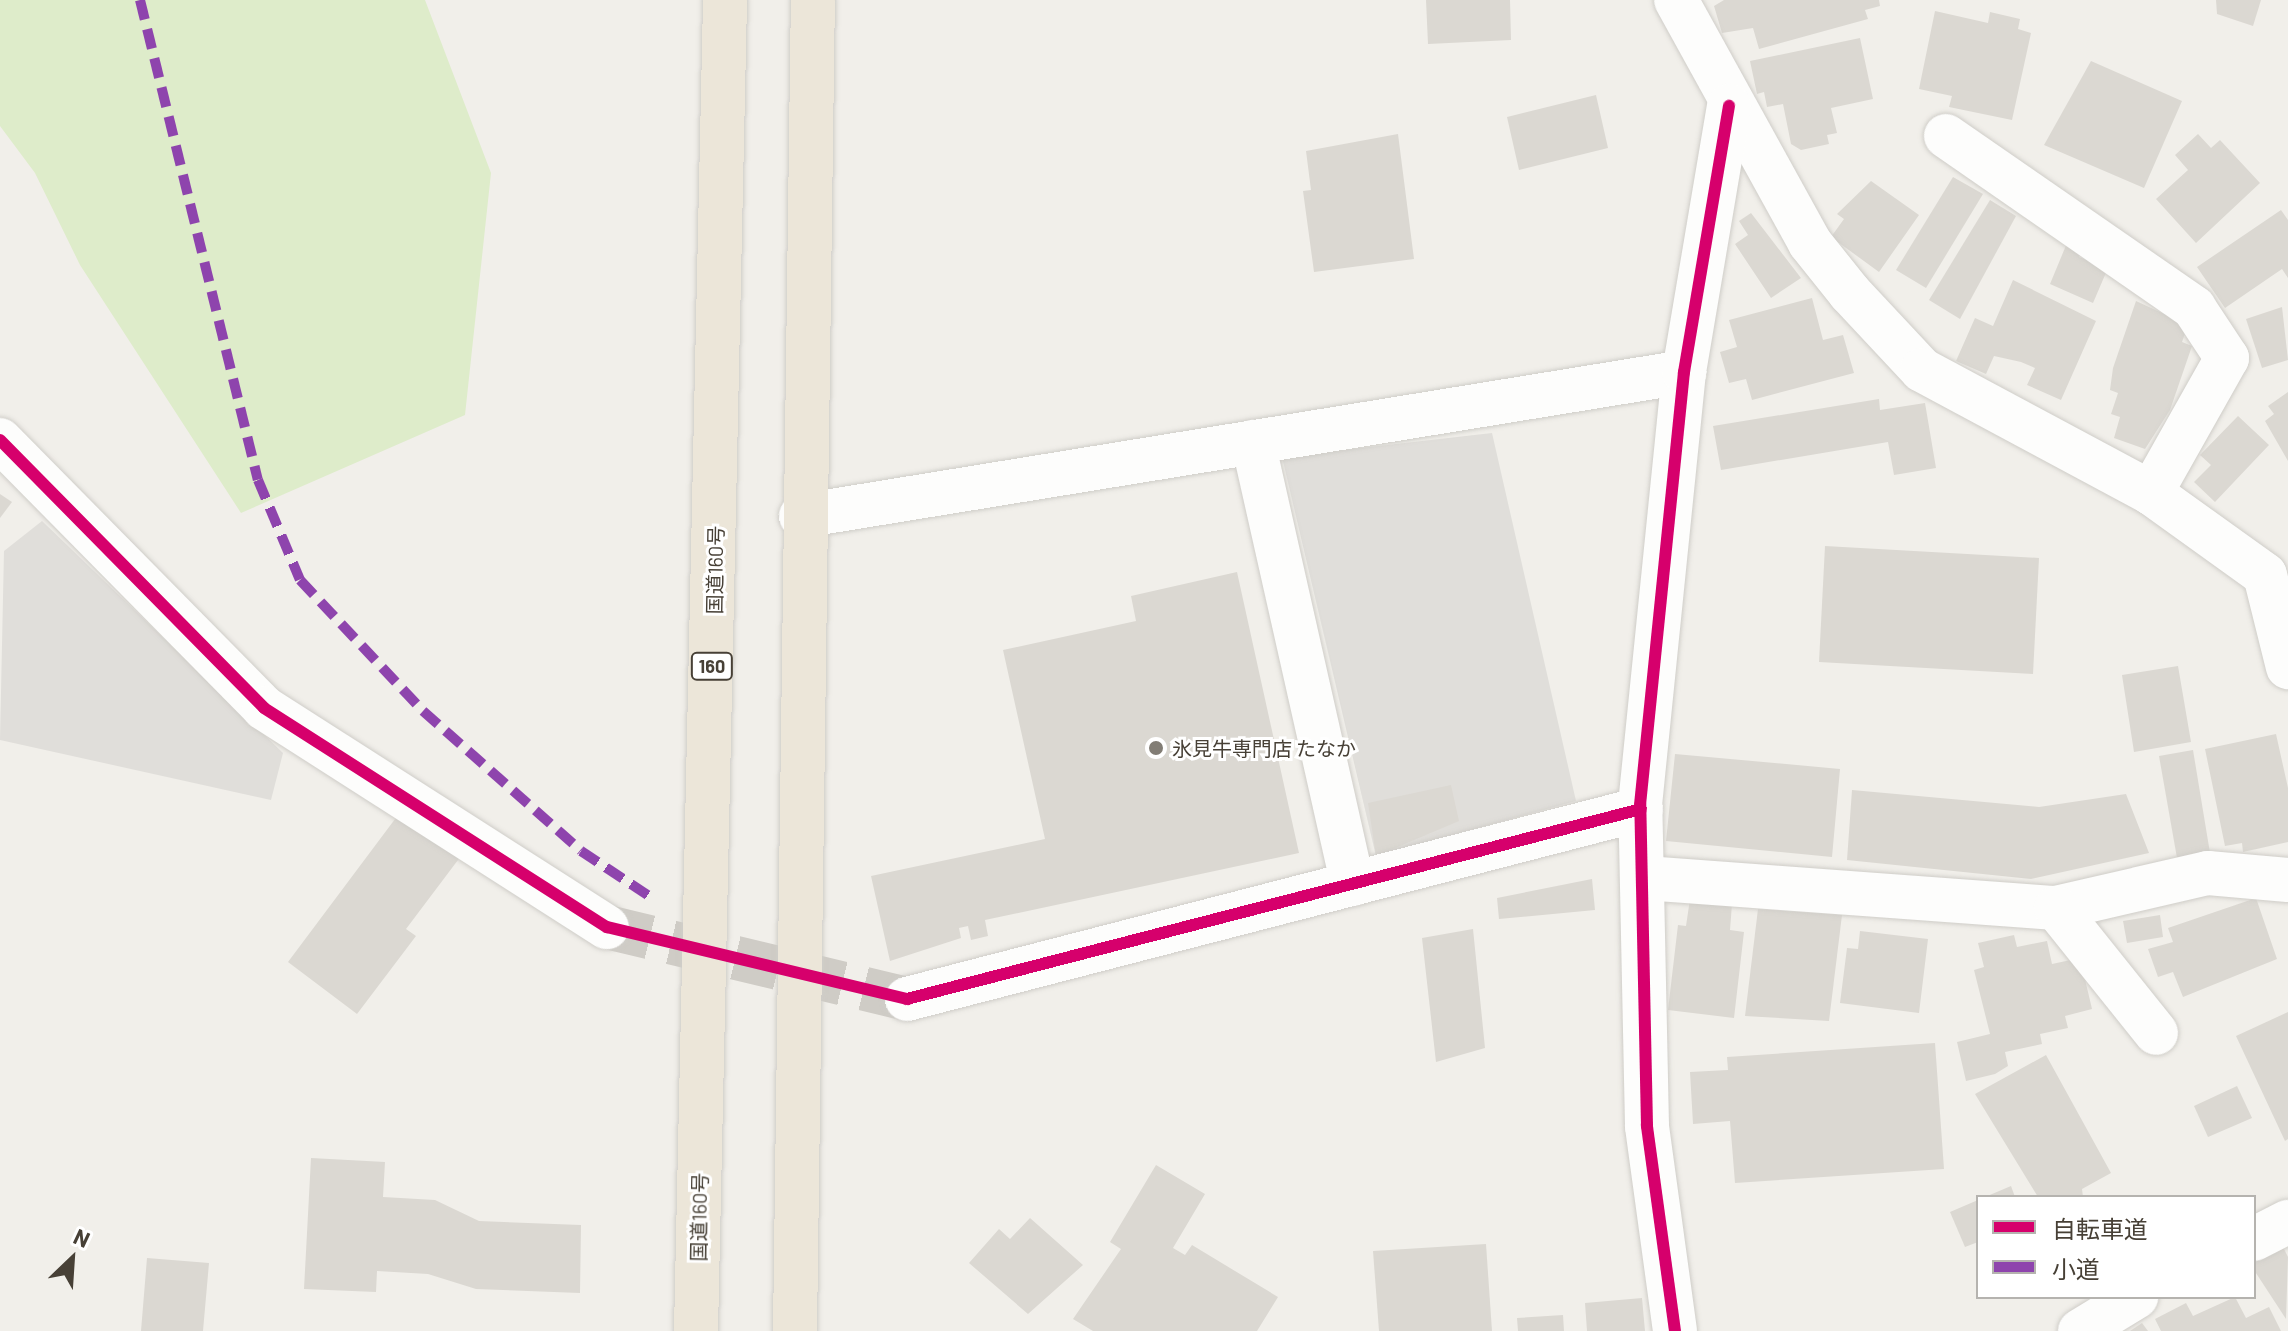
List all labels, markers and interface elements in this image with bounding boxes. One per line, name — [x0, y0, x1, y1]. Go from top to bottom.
street label: 国道160号 — [702, 525, 728, 615]
road number: 160 — [690, 652, 734, 680]
place label: 氷見牛専門店 たなか — [1172, 736, 1356, 760]
marker: 氷見牛専門店 たなか — [1147, 739, 1165, 757]
street label: 国道160号 — [686, 1172, 712, 1262]
legend — [1976, 1195, 2256, 1299]
text: 自転車道 — [2052, 1214, 2148, 1243]
north arrow — [32, 1219, 112, 1299]
text: N — [70, 1222, 94, 1252]
text: 小道 — [2052, 1254, 2100, 1283]

